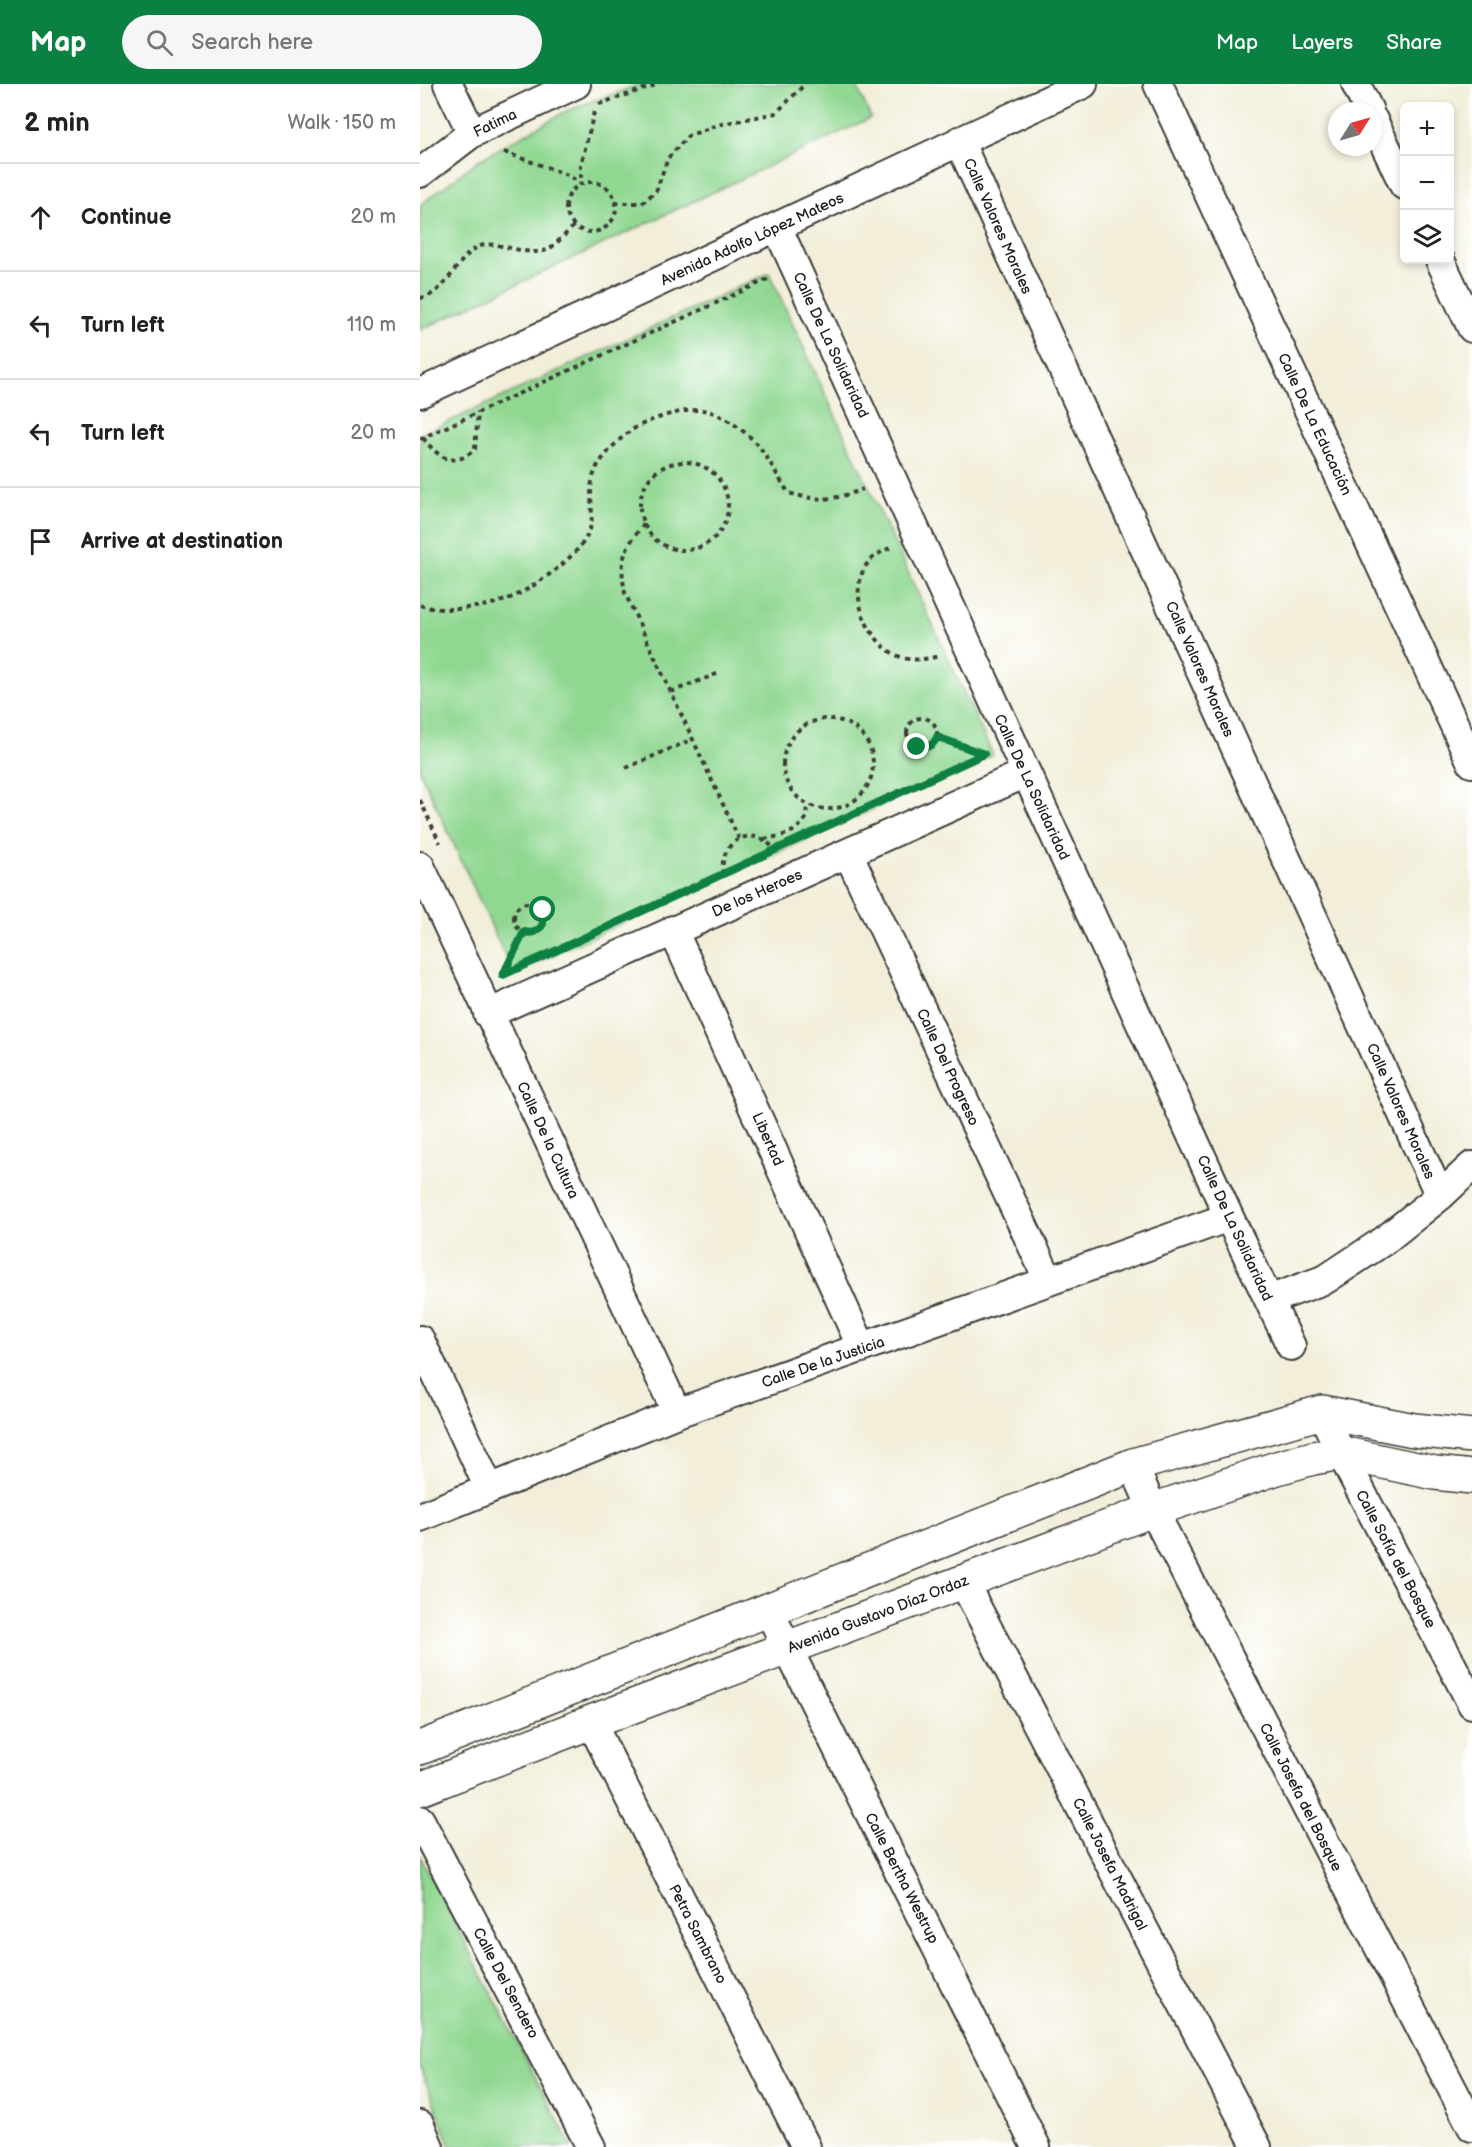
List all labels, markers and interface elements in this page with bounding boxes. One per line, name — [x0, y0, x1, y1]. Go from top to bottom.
search box — [122, 15, 542, 69]
text: Map — [30, 26, 86, 59]
icon: search — [143, 26, 176, 59]
text: Search here — [191, 29, 313, 56]
text: Map — [1216, 30, 1258, 55]
text: Layers — [1291, 30, 1353, 55]
text: Share — [1386, 30, 1442, 55]
north arrow — [1328, 102, 1382, 156]
map controls — [1400, 102, 1454, 264]
button: + — [1400, 102, 1454, 156]
street label: Fatima — [470, 105, 520, 142]
text: 2 min — [24, 108, 90, 139]
text: Walk · 150 m — [287, 111, 396, 135]
street label: Calle Valores Morales — [959, 155, 1036, 298]
button: − — [1400, 156, 1454, 210]
street label: Avenida Adolfo López Mateos — [658, 188, 847, 290]
icon: ahead — [24, 201, 57, 234]
text: Continue — [81, 204, 171, 231]
text: 20 m — [351, 205, 396, 229]
button: layers — [1400, 210, 1454, 264]
street label: Calle De La Solidaridad — [788, 269, 873, 421]
icon: left — [24, 309, 57, 342]
text: Turn left — [81, 312, 165, 339]
text: 110 m — [347, 313, 396, 337]
street label: Calle De La Educación — [1273, 350, 1356, 498]
icon: left — [24, 417, 57, 450]
text: Turn left — [81, 420, 165, 447]
text: 20 m — [351, 421, 396, 445]
icon: arrive — [24, 525, 57, 558]
text: Arrive at destination — [81, 528, 283, 555]
street label: Calle Valores Morales — [1161, 598, 1238, 741]
street label: Calle De La Solidaridad — [989, 711, 1074, 863]
route end — [903, 733, 929, 759]
street label: De los Heroes — [709, 865, 806, 922]
route start — [529, 896, 555, 922]
street label: Calle Del Progreso — [912, 1005, 983, 1129]
street label: Calle Valores Morales — [1362, 1040, 1439, 1183]
street label: Calle De la Cultura — [512, 1079, 583, 1202]
street label: Libertad — [747, 1110, 788, 1169]
street label: Calle De La Solidaridad — [1192, 1152, 1277, 1304]
street label: Calle De la Justicia — [759, 1332, 887, 1392]
street label: Calle Sofía del Bosque — [1351, 1487, 1440, 1632]
street label: Avenida Gustavo Díaz Ordaz — [785, 1571, 972, 1658]
street label: Calle Josefa del Bosque — [1255, 1720, 1346, 1875]
street label: Calle Josefa Madrigal — [1068, 1795, 1151, 1934]
street label: Calle Bertha Westrup — [860, 1810, 943, 1947]
street label: Petra Sambrano — [664, 1881, 731, 1987]
street label: Calle Del Sendero — [468, 1924, 543, 2042]

